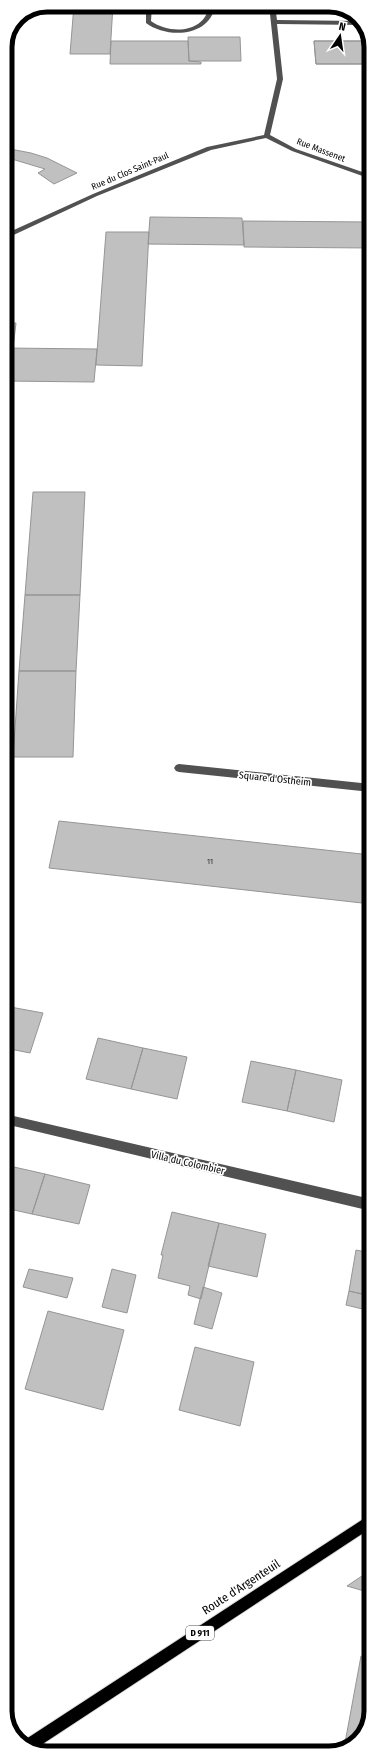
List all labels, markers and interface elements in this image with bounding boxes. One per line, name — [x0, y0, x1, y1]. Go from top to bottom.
north arrow — [320, 16, 360, 56]
text: N — [337, 20, 347, 34]
street label: Rue Massenet — [295, 136, 347, 164]
street label: Rue du Clos Saint-Paul — [90, 150, 171, 192]
street label: Square d'Ostheim — [238, 769, 312, 789]
house number: 11 — [207, 857, 213, 866]
street label: Villa du Colombier — [150, 1149, 226, 1177]
street label: Route d'Argenteuil — [199, 1557, 283, 1617]
road number: D 911 — [186, 1626, 214, 1640]

